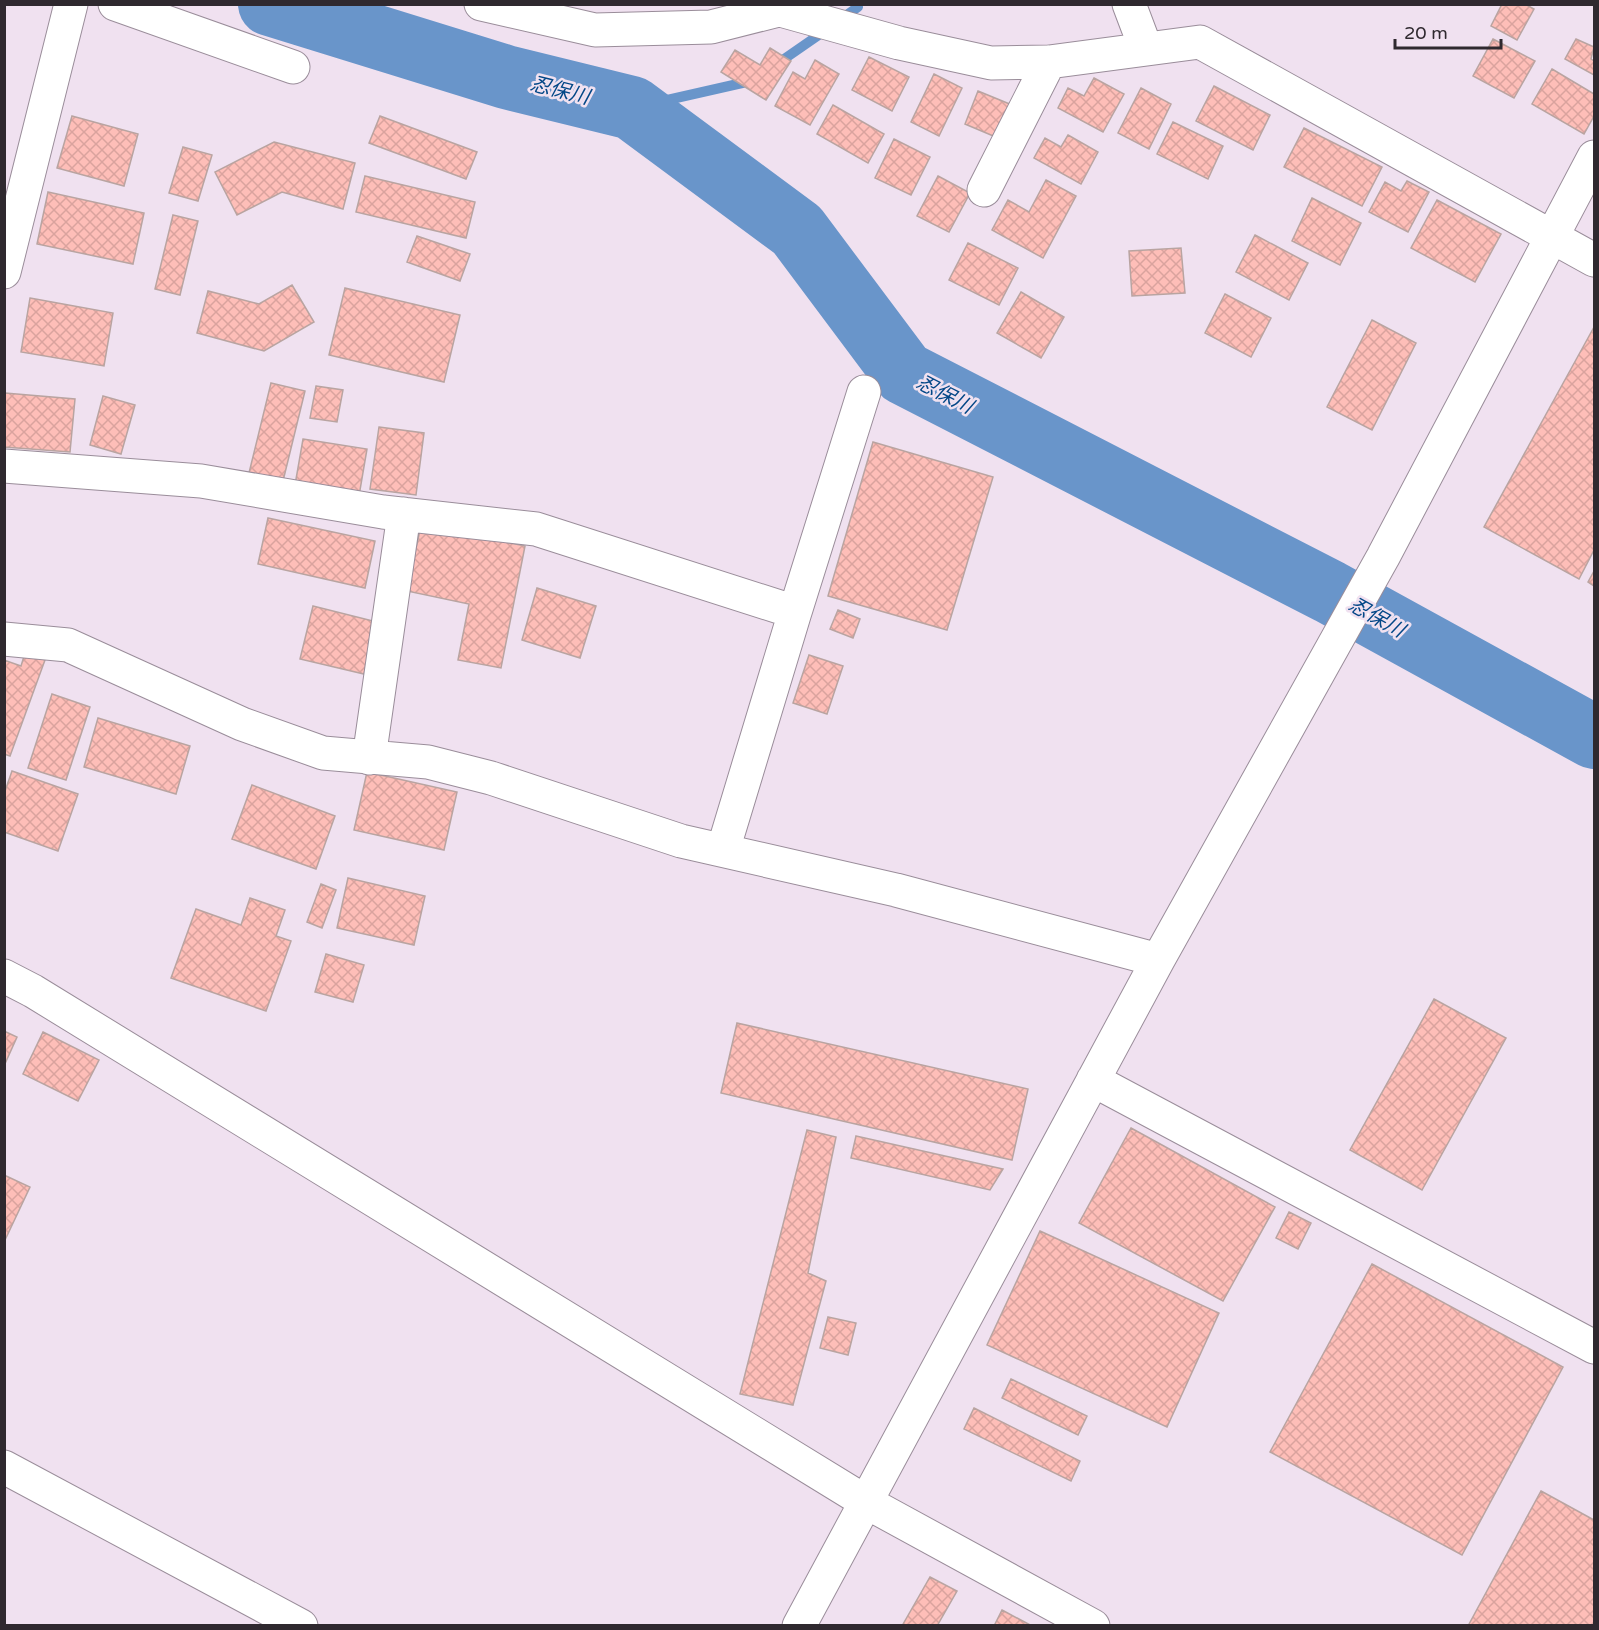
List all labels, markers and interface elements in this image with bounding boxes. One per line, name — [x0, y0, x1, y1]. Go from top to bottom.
scale bar — [1395, 12, 1502, 50]
text: 20 m — [1404, 22, 1448, 44]
water label: 忍保川 — [528, 72, 594, 110]
water label: 忍保川 — [912, 371, 979, 420]
water label: 忍保川 — [1344, 593, 1410, 644]

